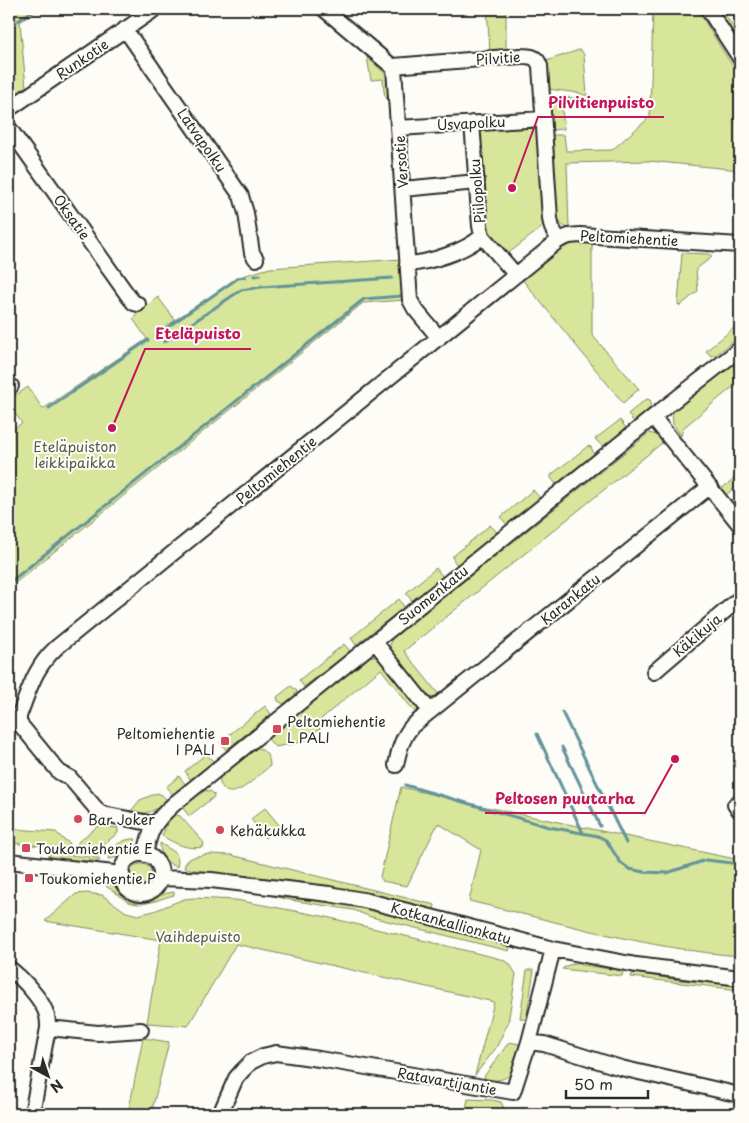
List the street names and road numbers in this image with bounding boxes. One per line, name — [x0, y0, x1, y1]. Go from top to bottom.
street label: Runkotie — [51, 34, 113, 84]
street label: Pilvitie — [475, 46, 521, 70]
street label: Latvapolku — [172, 104, 232, 176]
street label: Usvapolku — [436, 111, 506, 135]
street label: Versotie — [389, 135, 413, 189]
street label: Piilopolku — [464, 158, 490, 224]
street label: Oksatie — [49, 190, 95, 244]
street label: Peltomiehentie — [579, 225, 679, 251]
street label: Peltomiehentie — [231, 431, 321, 509]
street label: Suomenkatu — [393, 560, 473, 630]
street label: Karankatu — [536, 568, 604, 630]
street label: Käkikuja — [668, 608, 726, 662]
street label: Kotkankallionkatu — [388, 897, 514, 949]
street label: Ratavartijantie — [396, 1062, 498, 1100]

